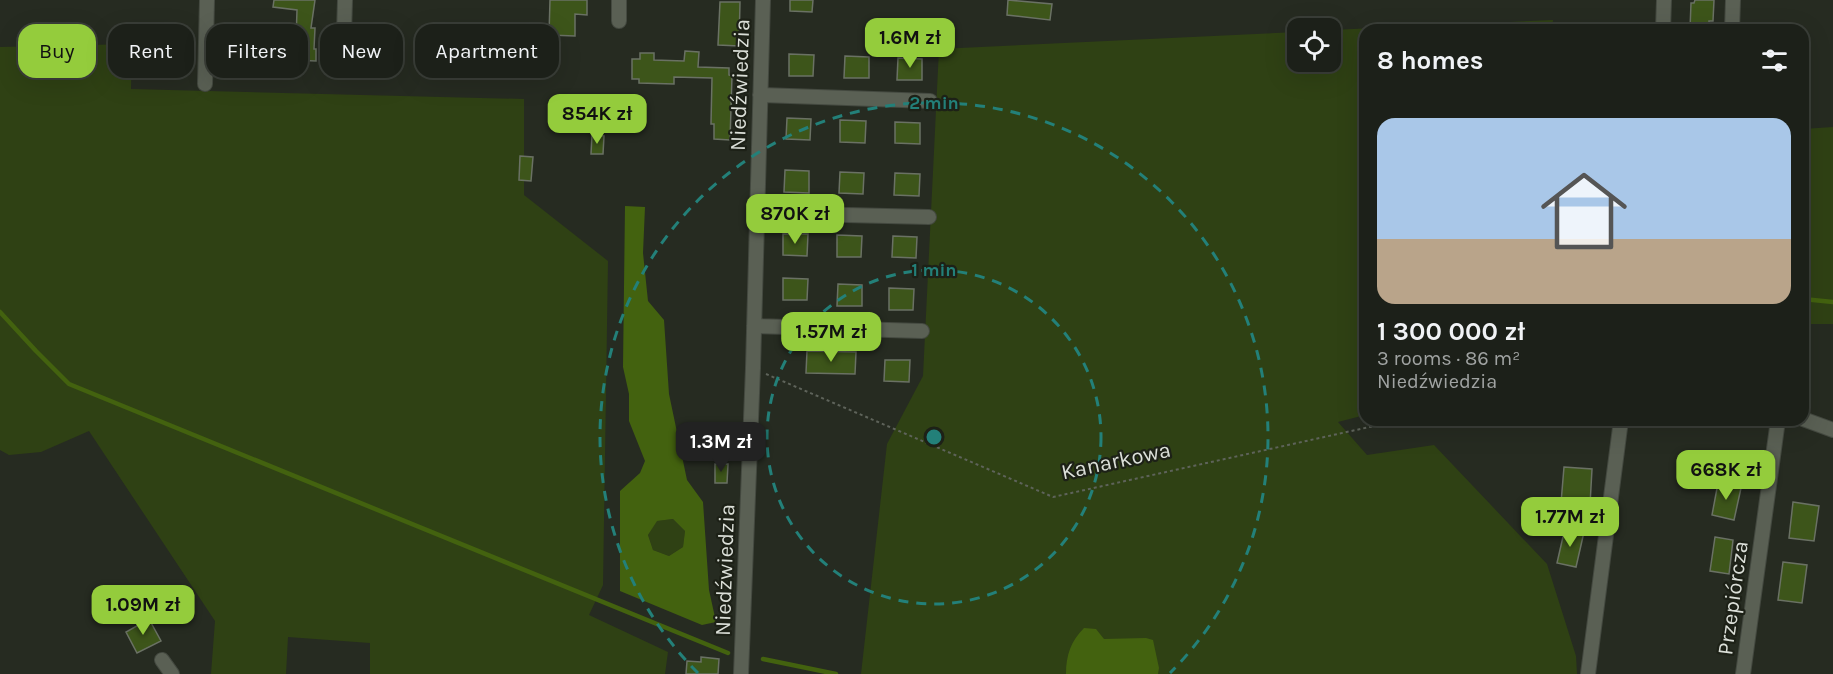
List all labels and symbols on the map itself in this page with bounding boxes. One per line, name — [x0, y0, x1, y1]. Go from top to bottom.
street label: Niedźwiedzia — [725, 18, 755, 152]
pin: 1.6M zł — [855, 18, 965, 69]
text: 2 min — [909, 92, 959, 114]
pin: 854K zł — [542, 94, 652, 145]
pin: 870K zł — [740, 194, 850, 245]
text: 1 min — [911, 259, 957, 281]
pin: 1.57M zł — [769, 312, 893, 363]
pin: 1.3M zł — [666, 422, 776, 473]
centre of rings — [924, 427, 944, 447]
street label: Kanarkowa — [1059, 437, 1173, 485]
pin: 668K zł — [1671, 450, 1781, 501]
pin: 1.77M zł — [1508, 497, 1632, 548]
street label: Niedźwiedzia — [710, 503, 740, 637]
street label: Przepiórcza — [1712, 539, 1754, 657]
pin: 1.09M zł — [81, 585, 205, 636]

